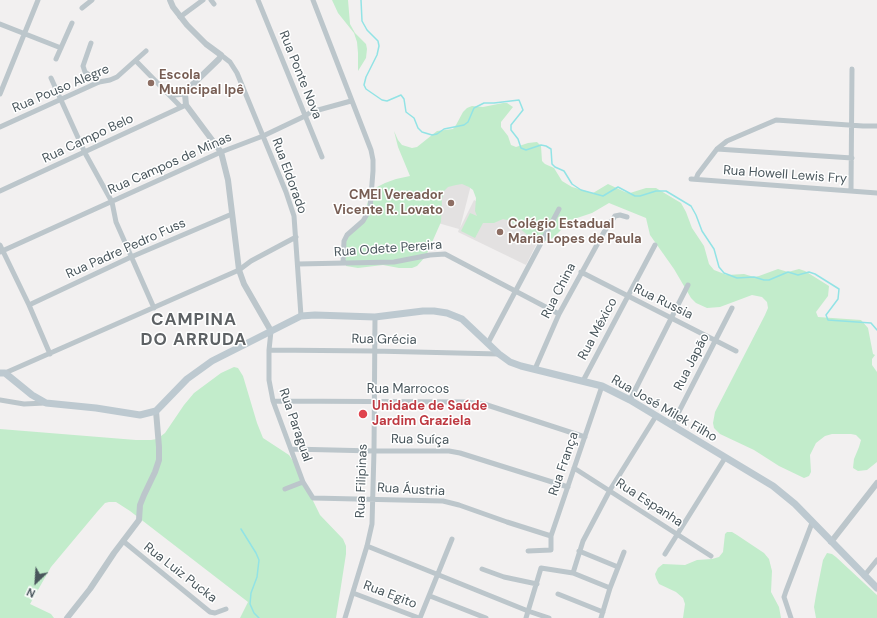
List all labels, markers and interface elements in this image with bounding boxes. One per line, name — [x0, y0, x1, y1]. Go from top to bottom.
street label: Rua Ponte Nova — [275, 29, 325, 121]
street label: Rua Pouso Alegre — [10, 62, 112, 116]
place label: Escola Municipal Ipê — [159, 68, 244, 99]
marker: Escola Municipal Ipê — [146, 78, 156, 88]
street label: Rua Campo Belo — [40, 111, 136, 167]
street label: Rua Campos de Minas — [106, 130, 234, 198]
street label: Rua Eldorado — [268, 136, 310, 216]
street label: Rua Howell Lewis Fry — [723, 163, 847, 187]
place label: CMEI Vereador Vicente R. Lovato — [333, 188, 443, 219]
marker: CMEI Vereador Vicente R. Lovato — [446, 198, 456, 208]
street label: Rua Padre Pedro Fuss — [64, 216, 188, 282]
place label: Colégio Estadual Maria Lopes de Paula — [508, 217, 642, 248]
marker: Colégio Estadual Maria Lopes de Paula — [495, 227, 505, 237]
street label: Rua Odete Pereira — [333, 237, 443, 261]
street label: Rua China — [538, 261, 580, 321]
street label: Rua Russia — [631, 281, 695, 323]
street label: Rua México — [575, 295, 621, 363]
district label: CAMPINA DO ARRUDA — [141, 311, 247, 351]
street label: Rua Japão — [671, 331, 713, 393]
street label: Rua Grécia — [351, 332, 417, 348]
street label: Rua José Milek Filho — [608, 372, 720, 446]
street label: Rua Marrocos — [367, 382, 449, 398]
street label: Rua Paragual — [275, 386, 315, 464]
place label: Unidade de Saúde Jardim Graziela — [372, 399, 487, 430]
marker: Unidade de Saúde Jardim Graziela — [357, 408, 369, 420]
street label: Rua França — [546, 430, 582, 498]
street label: Rua Suíça — [391, 432, 449, 448]
street label: Rua Filipinas — [353, 444, 371, 518]
street label: Rua Espanha — [613, 476, 685, 530]
street label: Rua Áustria — [377, 480, 445, 500]
street label: Rua Luiz Pucka — [140, 540, 220, 606]
north arrow — [16, 562, 56, 602]
street label: Rua Egito — [361, 578, 419, 612]
text: N — [24, 585, 38, 601]

